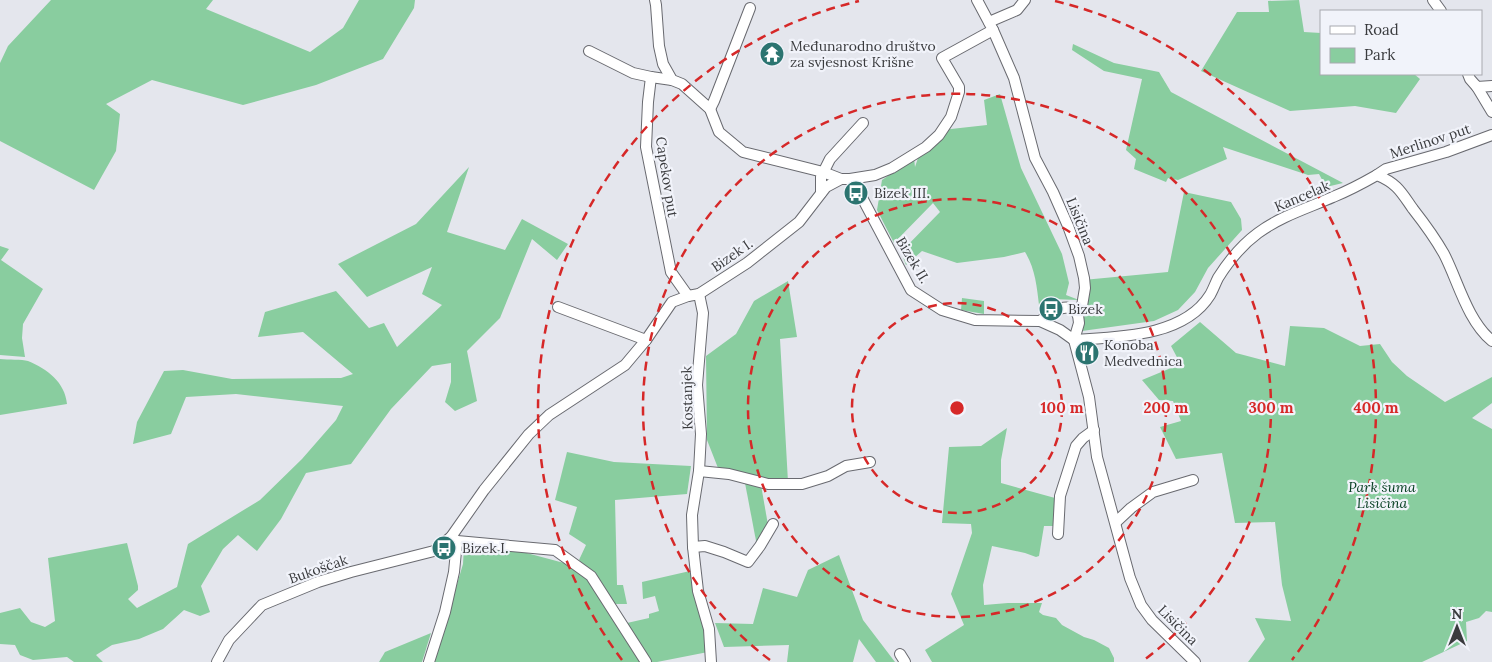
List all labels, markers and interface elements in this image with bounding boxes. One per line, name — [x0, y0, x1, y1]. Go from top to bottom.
legend — [1320, 10, 1482, 75]
text: Road — [1364, 20, 1399, 39]
place label: Međunarodno društvo za svjesnost Krišne — [790, 37, 936, 71]
temple icon: Međunarodno društvo za svjesnost Krišne — [759, 41, 785, 67]
text: Park — [1364, 45, 1395, 64]
street label: Merlinov put — [1387, 119, 1473, 162]
street label: Capekov put — [652, 135, 682, 219]
street label: Kancelak — [1271, 176, 1333, 216]
bus stop icon: Bizek III. — [843, 180, 869, 206]
place label: Bizek III. — [874, 184, 930, 202]
street label: Lisičina — [1062, 195, 1098, 247]
street label: Bizek II. — [892, 233, 934, 287]
street label: Bizek I. — [708, 234, 756, 276]
bus stop icon: Bizek — [1038, 296, 1064, 322]
place label: Bizek — [1068, 300, 1103, 318]
place label: Konoba Medvednica — [1104, 336, 1183, 370]
restaurant icon: Konoba Medvednica — [1074, 340, 1100, 366]
street label: Kostanjek — [677, 365, 697, 430]
text: 100 m — [1041, 398, 1084, 417]
text: 200 m — [1144, 398, 1189, 417]
text: 300 m — [1248, 398, 1294, 417]
text: 400 m — [1353, 398, 1399, 417]
centre of rings — [948, 399, 966, 417]
park label: Park šuma Lisičina — [1348, 478, 1416, 512]
bus stop icon: Bizek I. — [431, 535, 457, 561]
place label: Bizek I. — [462, 539, 509, 557]
street label: Bukoščak — [286, 550, 350, 587]
street label: Lisičina — [1154, 601, 1202, 649]
north arrow — [1432, 602, 1482, 652]
text: N — [1452, 605, 1463, 623]

